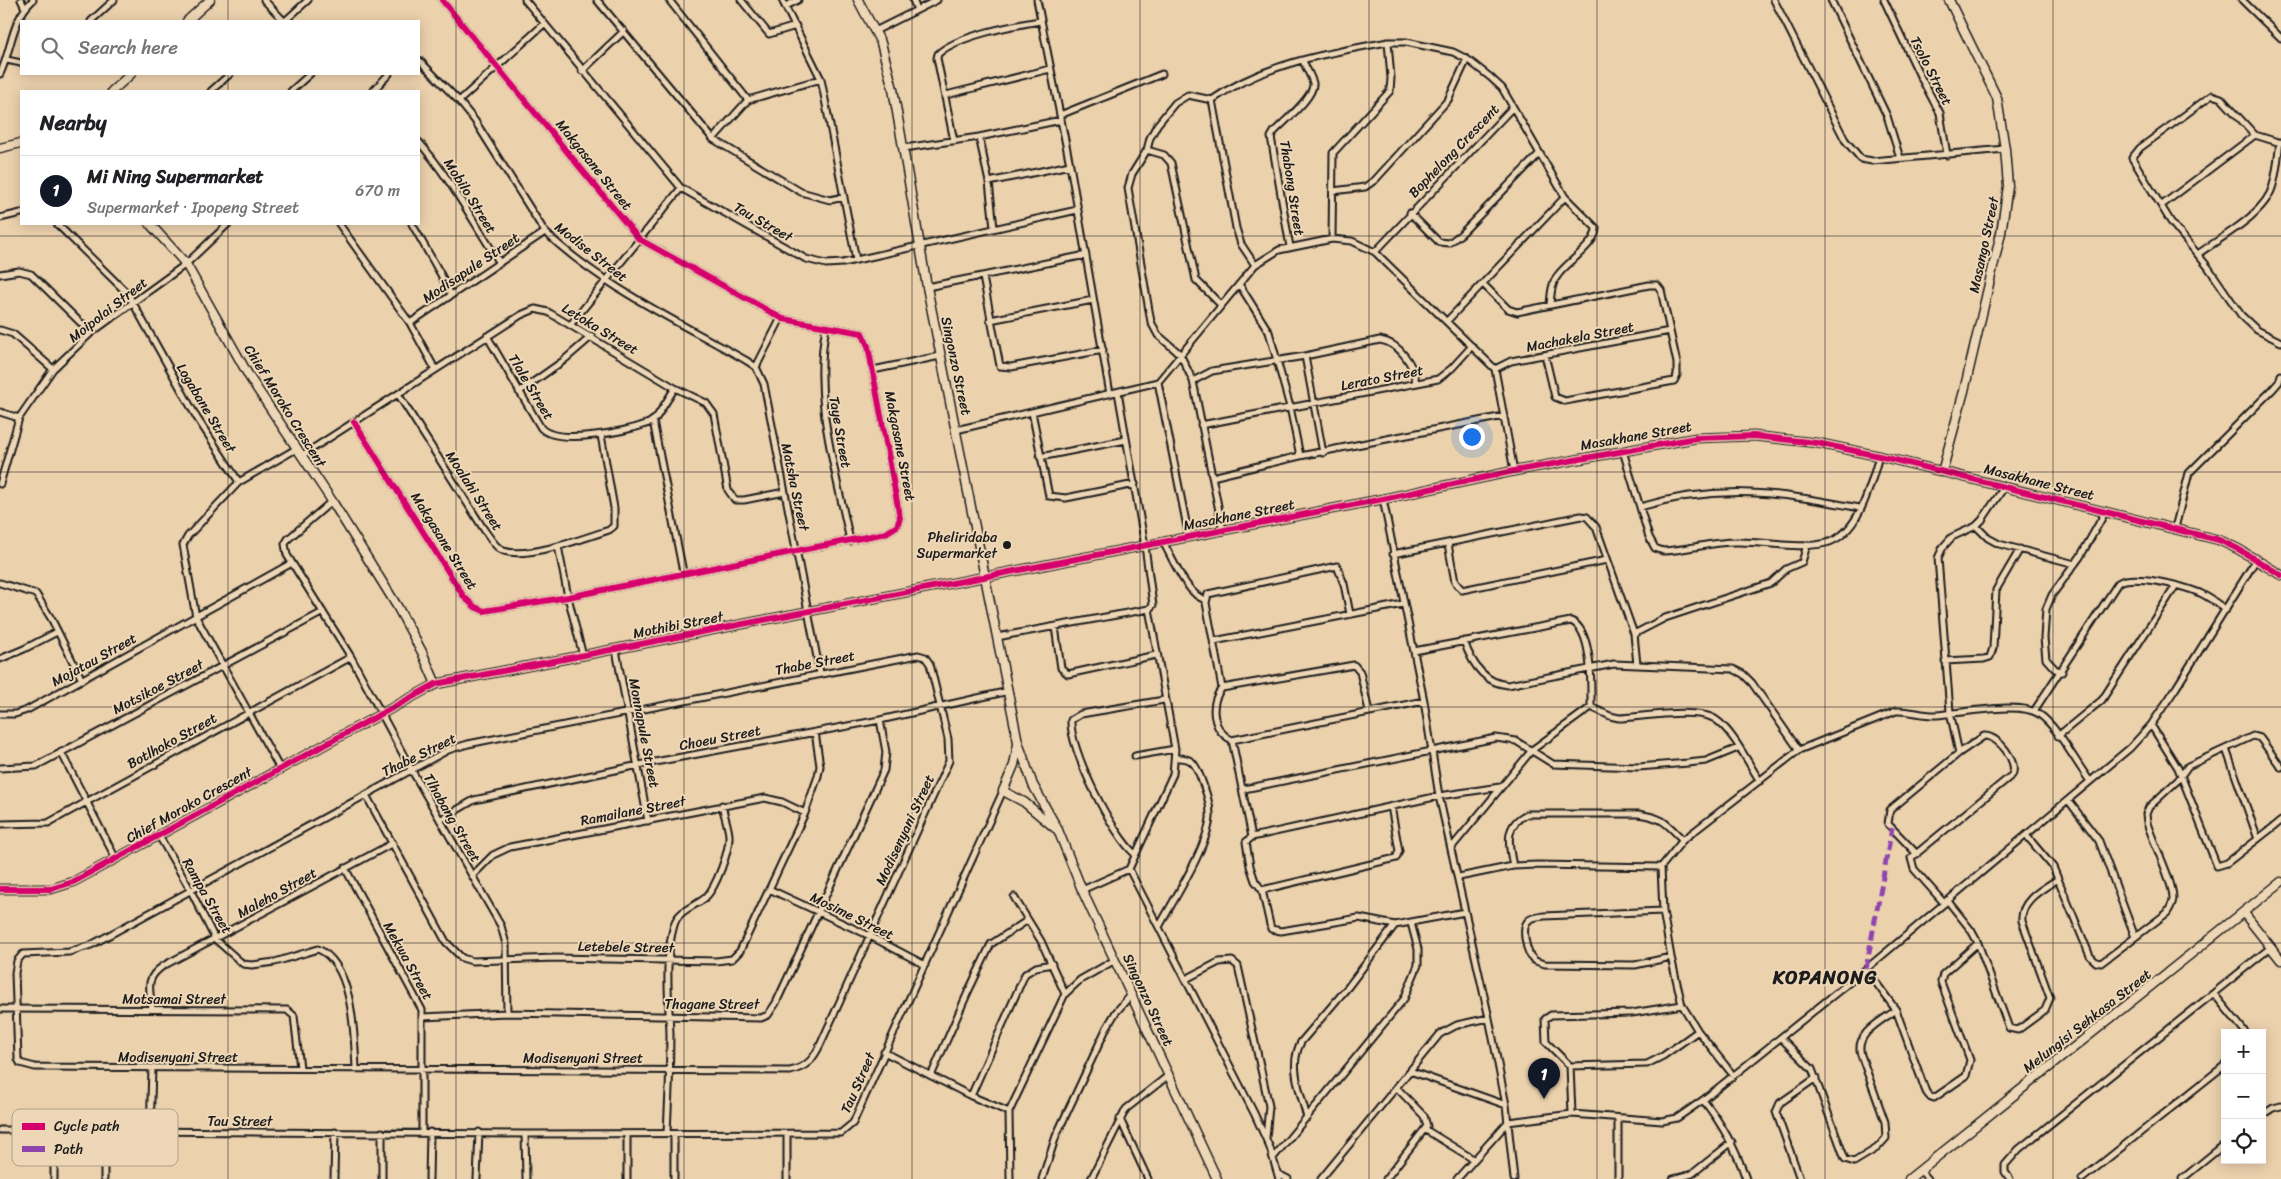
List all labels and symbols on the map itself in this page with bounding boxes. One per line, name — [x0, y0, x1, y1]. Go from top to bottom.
street label: Tsolo Street — [1903, 32, 1959, 110]
street label: Bophelong Crescent — [1402, 98, 1506, 204]
street label: Makgasane Street — [549, 114, 639, 216]
street label: Thabong Street — [1272, 139, 1312, 237]
street label: Mobilo Street — [437, 153, 503, 239]
street label: Masango Street — [1962, 193, 2007, 295]
street label: Tau Street — [729, 195, 799, 250]
street label: Modise Street — [549, 215, 633, 289]
street label: Modisapule Street — [417, 226, 525, 310]
street label: Moipolai Street — [63, 271, 153, 349]
street label: Letoka Street — [557, 296, 643, 362]
street label: Singonzo Street — [933, 314, 979, 418]
street label: Machakela Street — [1524, 314, 1636, 360]
street label: Chief Moroko Crescent — [237, 340, 334, 474]
street label: Tlale Street — [501, 349, 561, 425]
street label: Logabane Street — [169, 358, 243, 459]
street label: Lerato Street — [1338, 358, 1426, 398]
street label: Makgasane Street — [877, 389, 923, 503]
street label: Taye Street — [821, 394, 859, 470]
street label: Masakhane Street — [1578, 414, 1694, 458]
your location — [1459, 424, 1485, 450]
street label: Matsha Street — [773, 441, 817, 535]
street label: Moalahi Street — [439, 446, 509, 536]
street label: Masakhane Street — [1981, 456, 2097, 508]
street label: Makgasane Street — [404, 487, 484, 595]
street label: Masakhane Street — [1181, 492, 1297, 538]
place label: Pheliridaba Supermarket — [917, 525, 998, 566]
marker: Pheliridaba Supermarket — [1001, 539, 1013, 551]
street label: Mothibi Street — [631, 604, 727, 646]
street label: Mojatau Street — [47, 626, 141, 694]
street label: Thabe Street — [773, 643, 857, 683]
street label: Motsikoe Street — [108, 652, 209, 722]
street label: Monnapule Street — [621, 676, 667, 790]
street label: Botlhoko Street — [122, 706, 222, 776]
street label: Choeu Street — [677, 718, 763, 758]
street label: Thabe Street — [377, 726, 461, 784]
street label: Chief Moroko Crescent — [121, 759, 258, 850]
street label: Tlhabang Street — [416, 769, 488, 867]
street label: Modisenyani Street — [868, 770, 942, 890]
street label: Ramailane Street — [578, 788, 689, 833]
street label: Rampa Street — [175, 853, 239, 939]
street label: Maleho Street — [232, 861, 322, 925]
street label: Mosime Street — [806, 885, 898, 947]
street label: Mekwa Street — [376, 917, 440, 1005]
street label: Letebele Street — [578, 934, 676, 960]
street label: Singonzo Street — [1115, 949, 1181, 1051]
district label: KOPANONG — [1772, 961, 1877, 994]
street label: Melungisi Sehkasa Street — [2017, 962, 2157, 1080]
street label: Motsamai Street — [122, 987, 227, 1012]
street label: Thagane Street — [665, 992, 761, 1017]
street label: Modisenyani Street — [118, 1045, 238, 1070]
street label: Modisenyani Street — [523, 1046, 643, 1071]
street label: Tau Street — [833, 1047, 883, 1118]
pin: 1 — [1528, 1058, 1560, 1099]
legend — [12, 1109, 178, 1166]
street label: Tau Street — [208, 1109, 274, 1134]
text: Cycle path — [54, 1114, 120, 1139]
text: Path — [54, 1137, 83, 1162]

